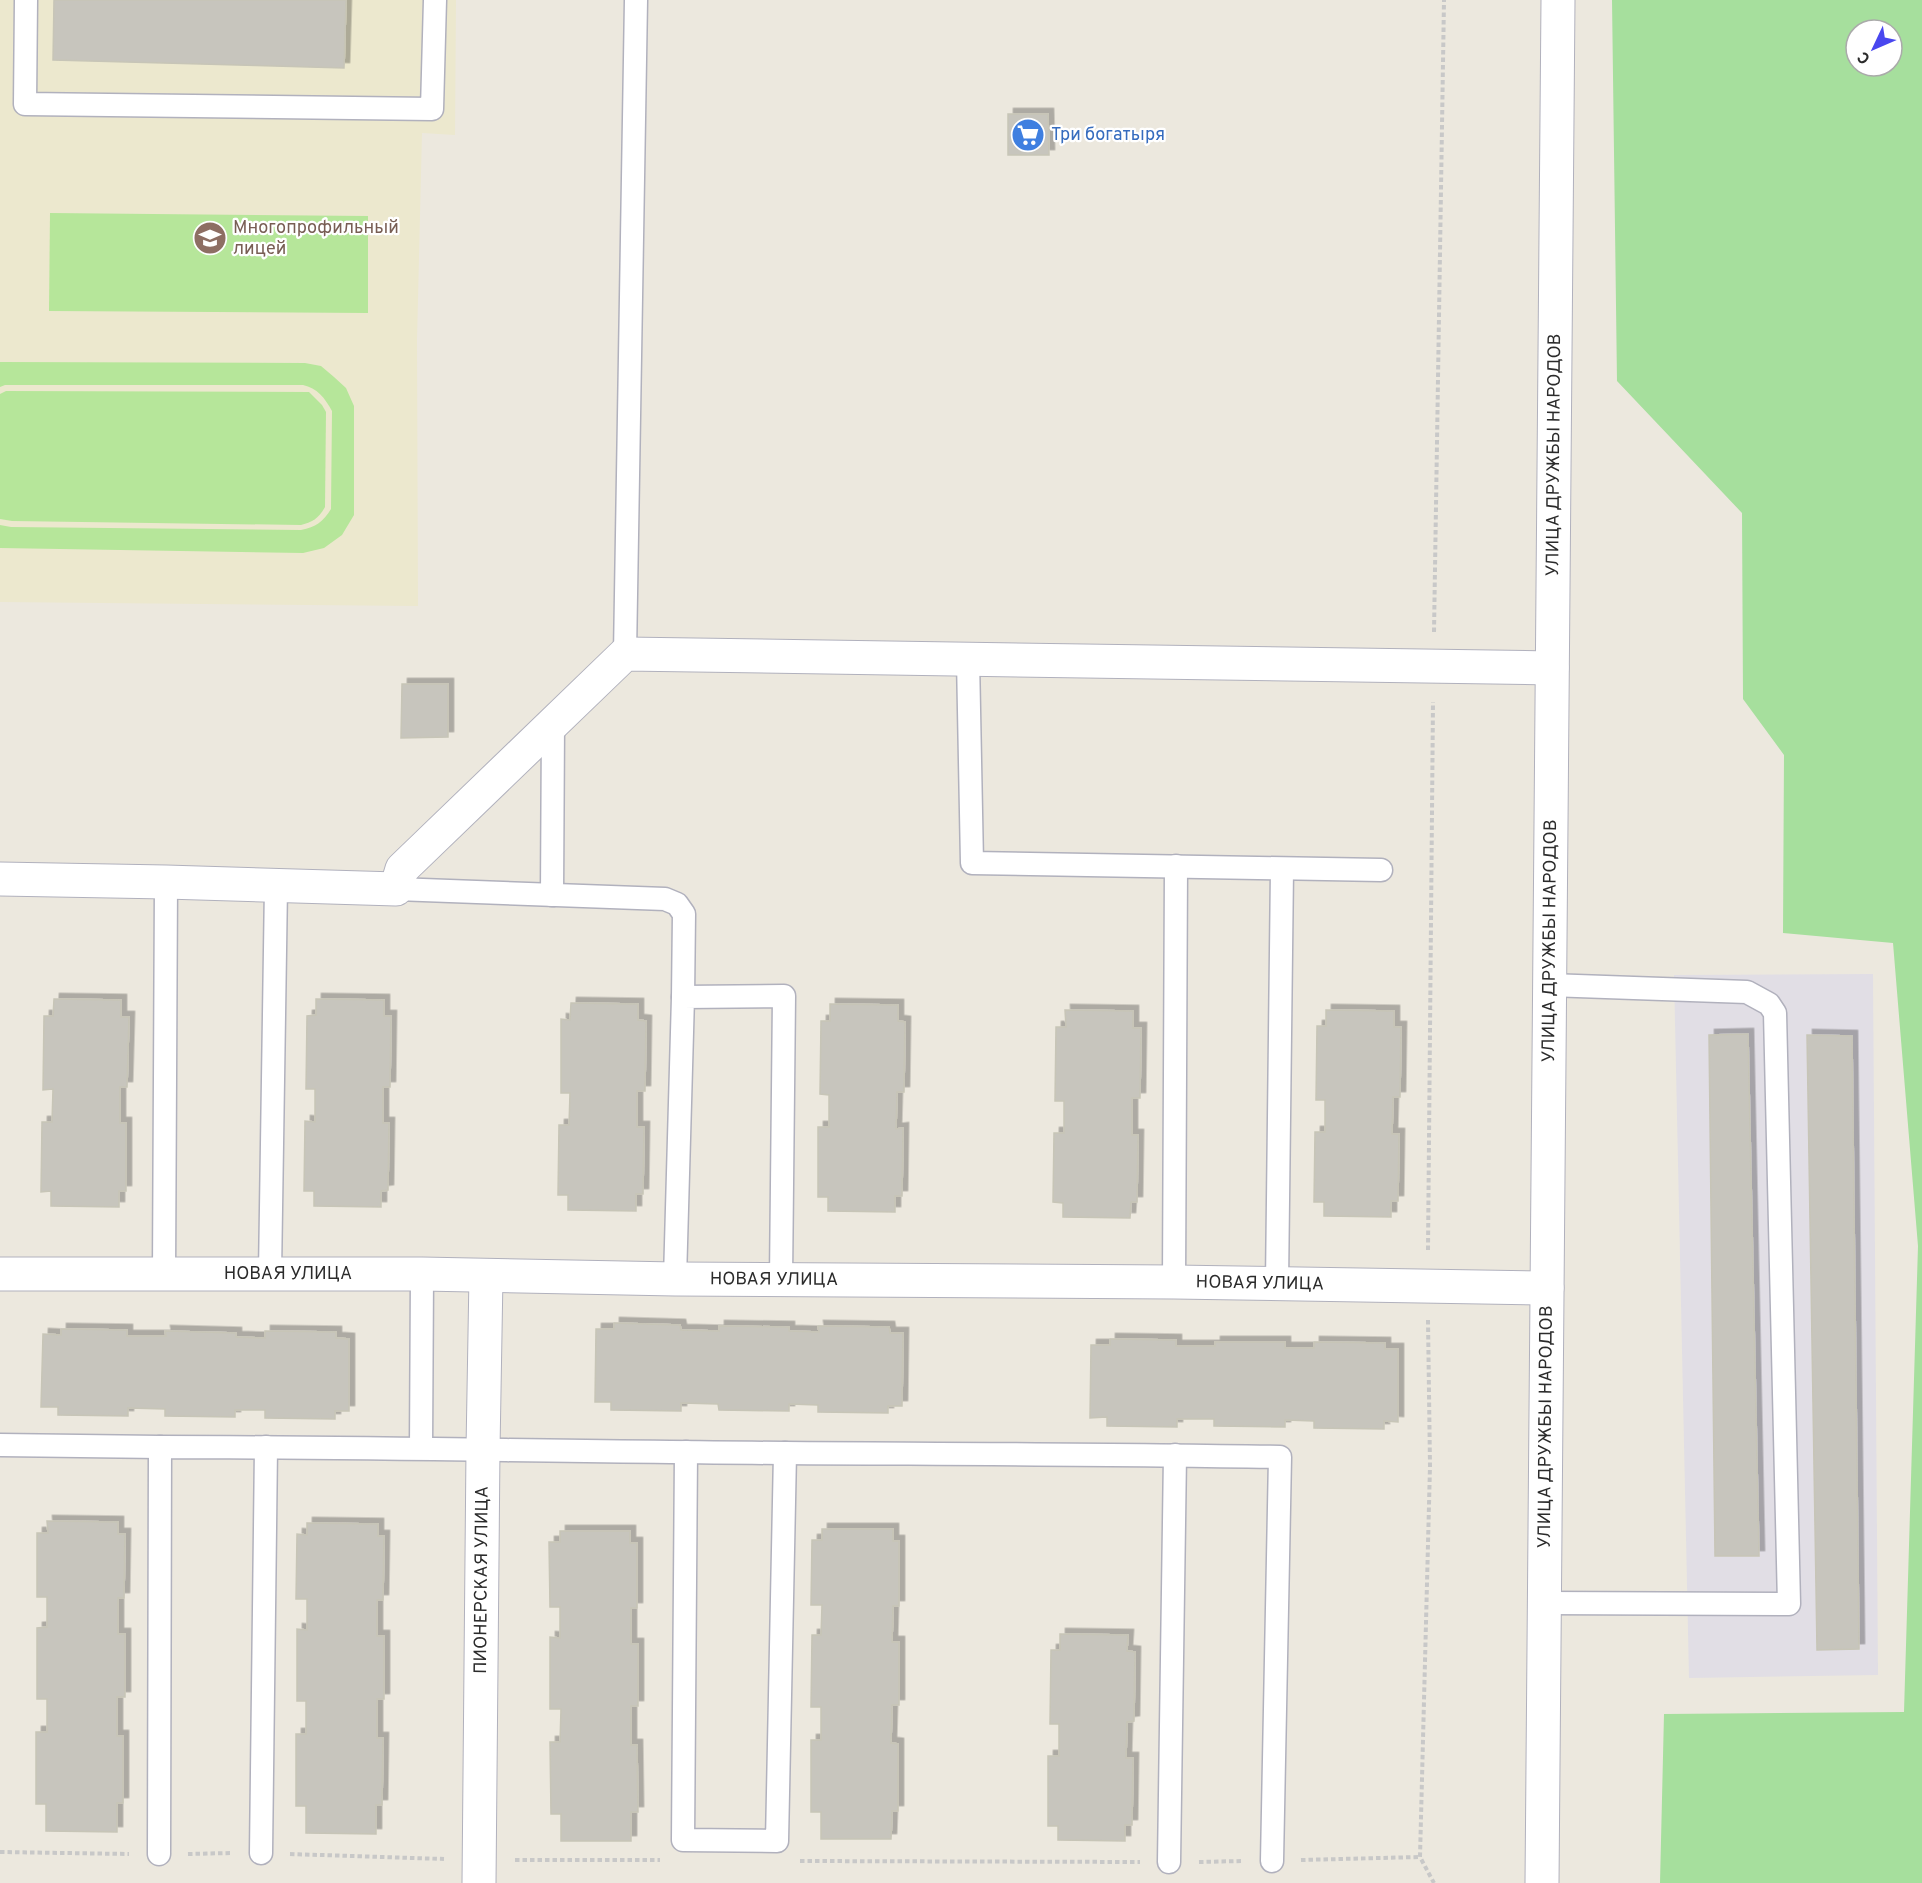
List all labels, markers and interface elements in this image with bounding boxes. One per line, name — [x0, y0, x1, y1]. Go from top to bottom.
north arrow — [1844, 18, 1904, 78]
text: С — [1854, 46, 1875, 68]
supermarket icon: Три богатыря — [1010, 117, 1046, 153]
place label: Три богатыря — [1051, 124, 1165, 147]
place label: Многопрофильный лицей — [233, 217, 399, 261]
school or university icon: Многопрофильный лицей — [192, 220, 228, 256]
street label: УЛИЦА ДРУЖБЫ НАРОДОВ — [1542, 333, 1567, 577]
street label: УЛИЦА ДРУЖБЫ НАРОДОВ — [1537, 819, 1563, 1063]
street label: НОВАЯ УЛИЦА — [224, 1263, 352, 1286]
street label: НОВАЯ УЛИЦА — [710, 1268, 838, 1291]
street label: НОВАЯ УЛИЦА — [1196, 1271, 1324, 1296]
street label: УЛИЦА ДРУЖБЫ НАРОДОВ — [1533, 1305, 1558, 1549]
street label: ПИОНЕРСКАЯ УЛИЦА — [469, 1486, 494, 1674]

